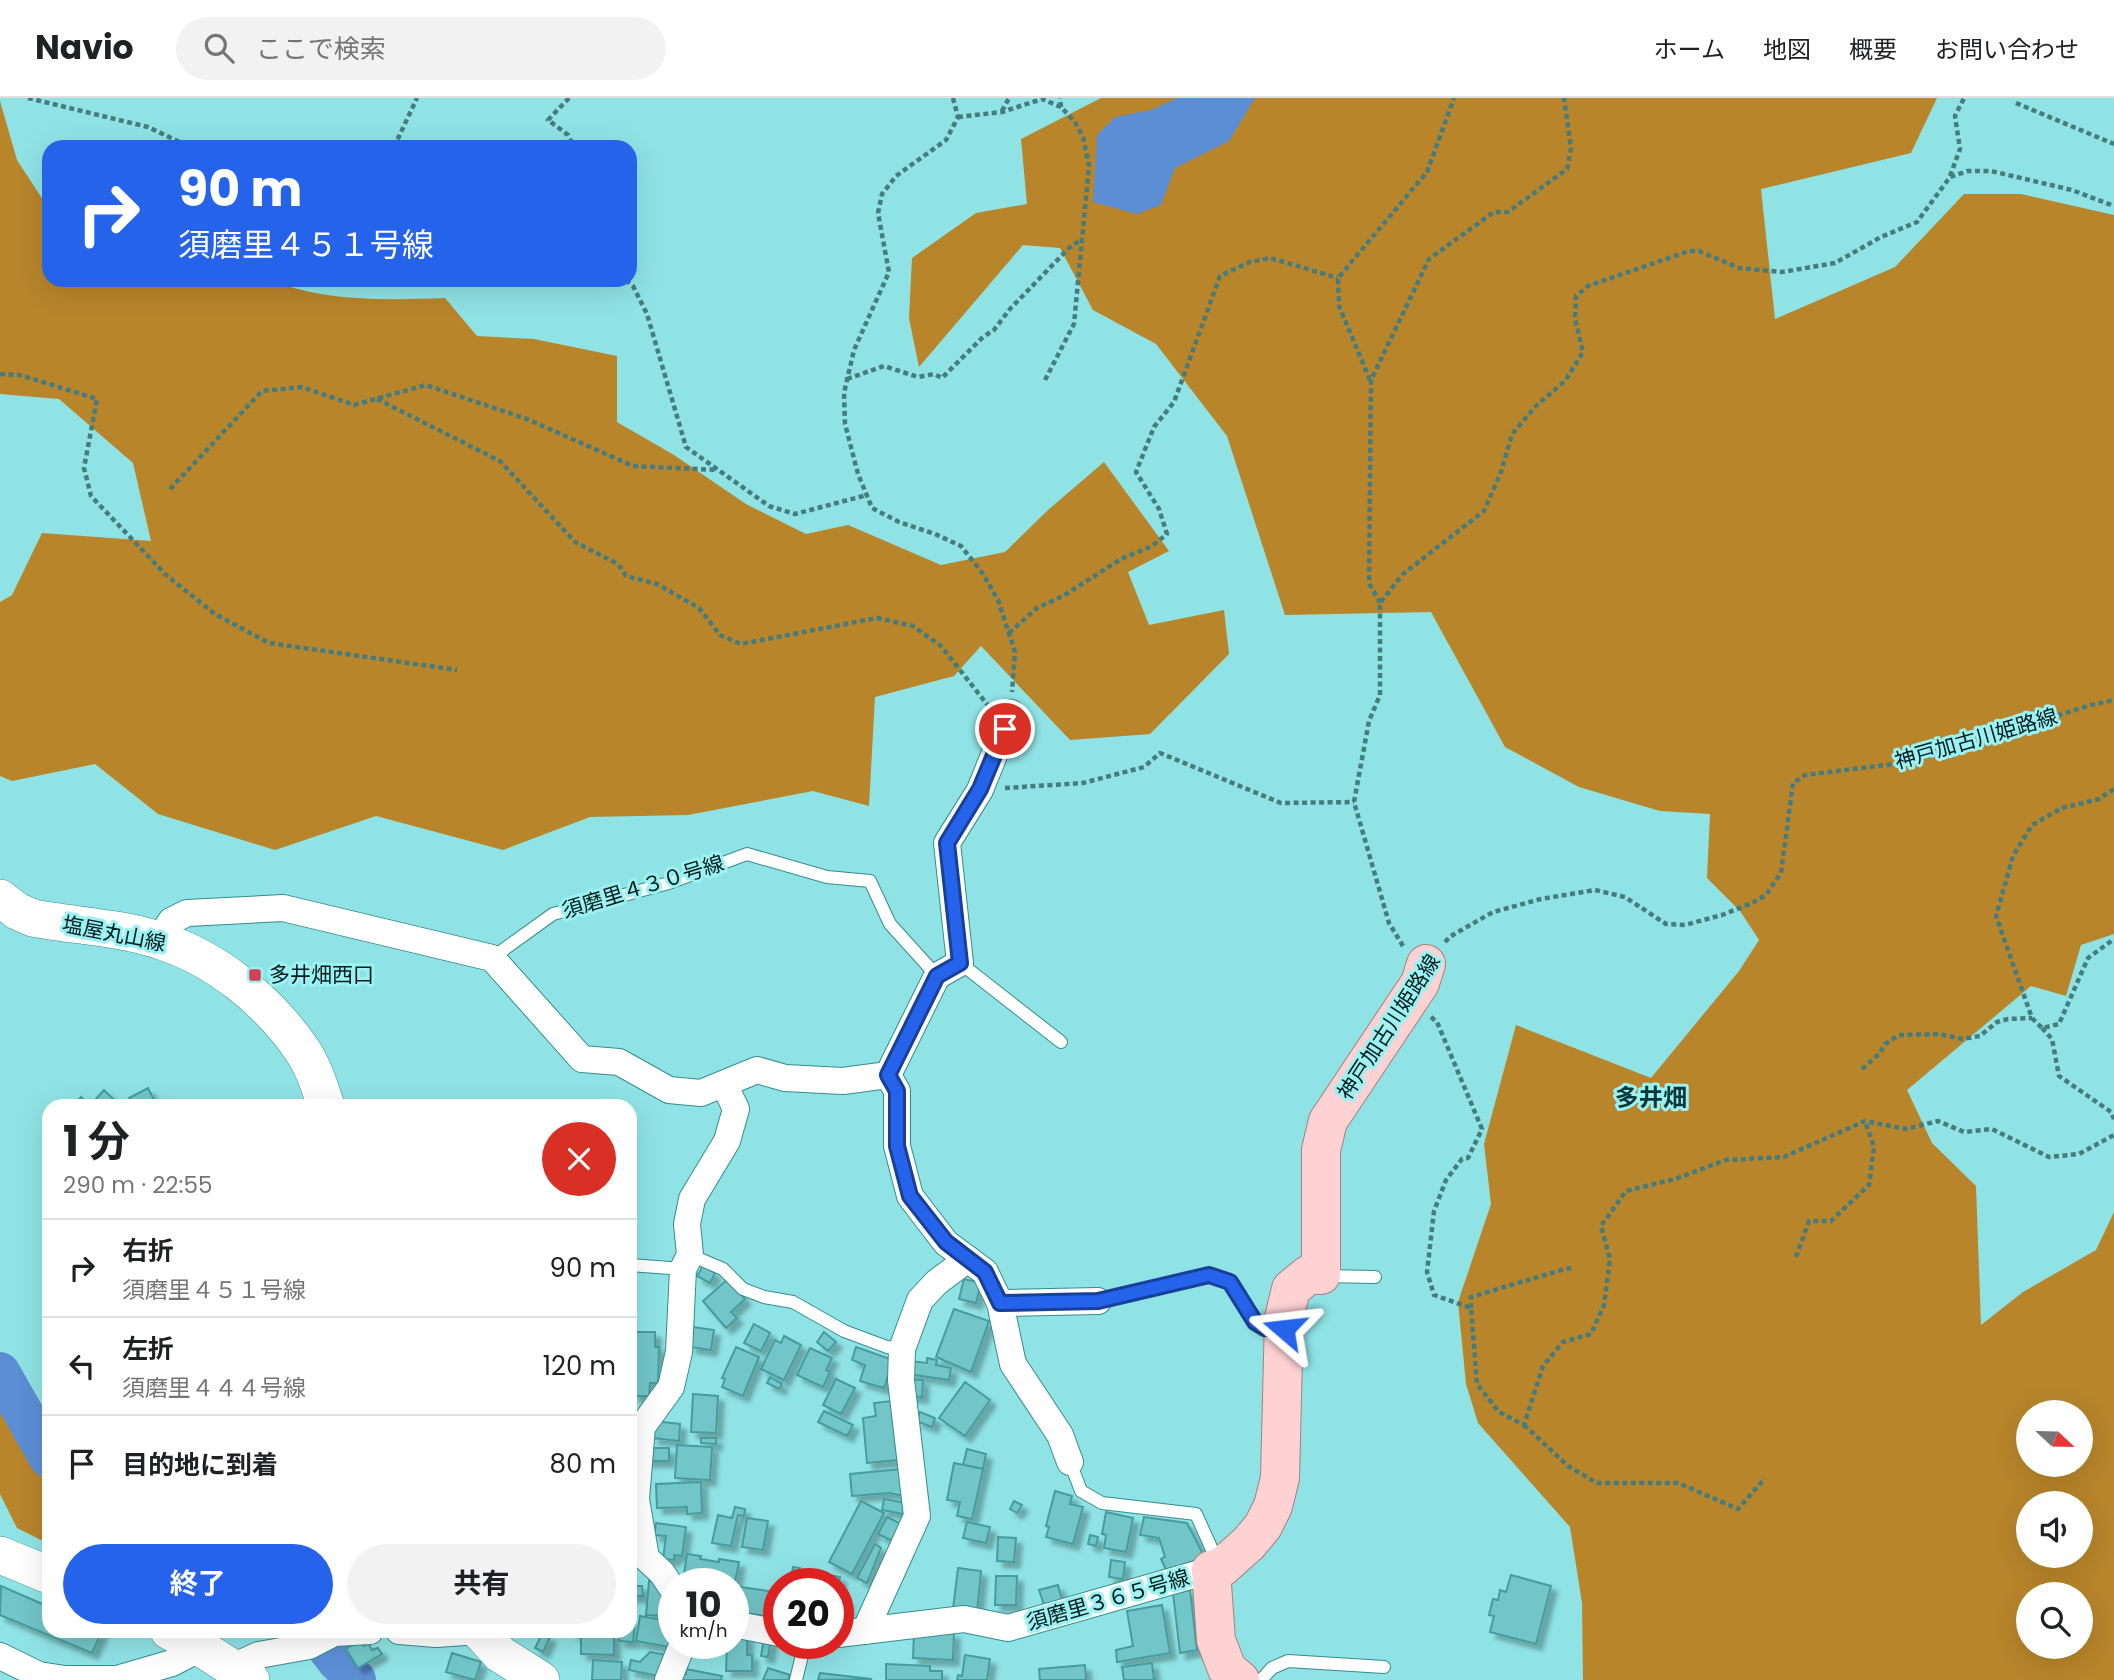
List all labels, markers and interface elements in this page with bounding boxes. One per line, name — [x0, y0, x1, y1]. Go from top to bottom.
search box — [176, 17, 666, 80]
text: Navio — [35, 24, 134, 71]
icon: search — [200, 29, 238, 67]
text: ここで検索 — [256, 31, 386, 67]
text: ホーム — [1654, 33, 1725, 66]
text: 地図 — [1763, 33, 1811, 66]
text: 概要 — [1849, 33, 1897, 66]
text: お問い合わせ — [1935, 33, 2079, 66]
text: 90 m — [178, 155, 302, 223]
icon: right — [63, 168, 154, 259]
text: 須磨里４５１号線 — [178, 222, 434, 267]
pin — [975, 699, 1035, 759]
street label: 神戸加古川姫路線 — [1891, 701, 2061, 776]
icon: arrive — [986, 710, 1024, 748]
street label: 須磨里４３０号線 — [558, 848, 727, 925]
street label: 塩屋丸山線 — [60, 909, 168, 958]
street label: 神戸加古川姫路線 — [1331, 948, 1446, 1105]
place label: 多井畑西口 — [269, 960, 374, 989]
marker: 多井畑西口 — [247, 967, 263, 983]
district label: 多井畑 — [1615, 1081, 1687, 1114]
text: 1 分 — [63, 1112, 130, 1171]
button: close — [542, 1122, 616, 1196]
text: 290 m · 22:55 — [63, 1169, 212, 1201]
text: 右折 — [122, 1233, 174, 1269]
icon: right — [63, 1249, 101, 1287]
text: 90 m — [550, 1250, 616, 1286]
text: 須磨里４５１号線 — [122, 1274, 306, 1306]
position arrow — [1247, 1292, 1321, 1366]
text: 左折 — [122, 1331, 174, 1367]
icon: left — [63, 1347, 101, 1385]
text: 120 m — [543, 1348, 616, 1384]
text: 須磨里４４４号線 — [122, 1372, 306, 1404]
north arrow — [2016, 1400, 2093, 1477]
map controls — [2016, 1400, 2093, 1659]
icon: arrive — [63, 1445, 101, 1483]
text: 80 m — [550, 1446, 616, 1482]
text: 目的地に到着 — [122, 1447, 278, 1483]
button: sound — [2016, 1491, 2093, 1568]
button: 終了 — [63, 1544, 333, 1624]
button: 共有 — [347, 1544, 616, 1624]
street label: 須磨里３６５号線 — [1023, 1562, 1193, 1637]
speed limit sign: 20 — [763, 1568, 854, 1659]
text: 10 — [686, 1580, 721, 1629]
button: search — [2016, 1582, 2093, 1659]
text: km/h — [680, 1618, 727, 1643]

